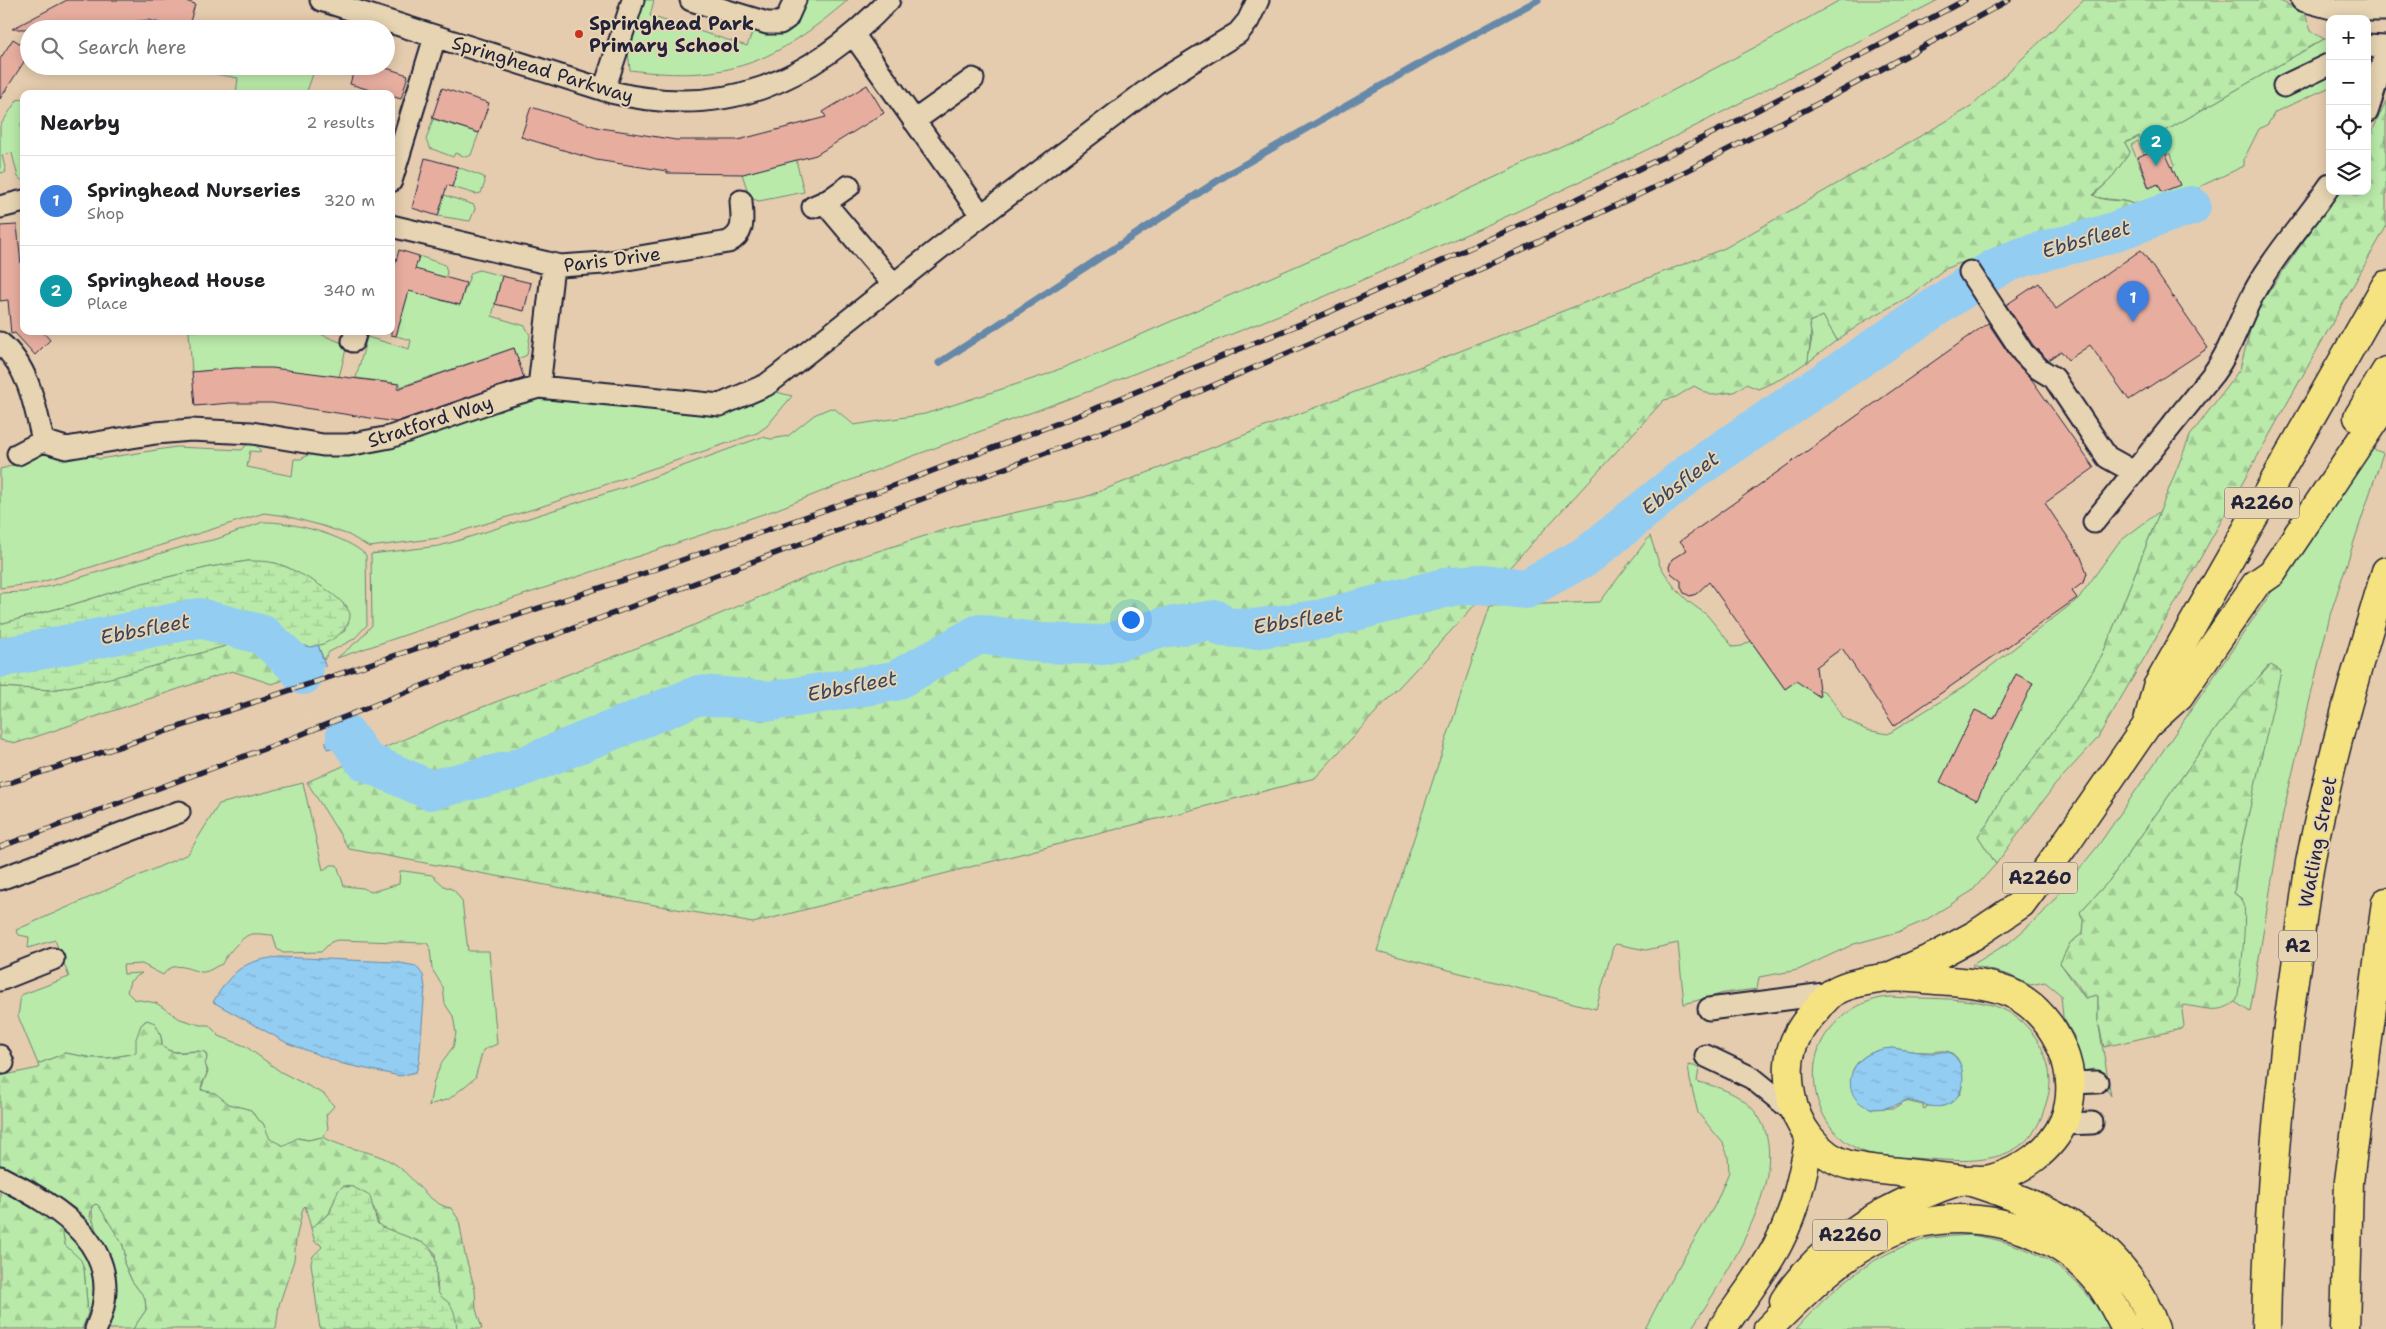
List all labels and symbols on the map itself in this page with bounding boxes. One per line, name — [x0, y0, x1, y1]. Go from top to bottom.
place label: Springhead Park Primary School — [589, 11, 754, 58]
marker: Springhead Park Primary School — [573, 28, 585, 40]
street label: Springhead Parkway — [449, 30, 637, 109]
pin: 2 — [2140, 125, 2172, 166]
water label: Ebbsfleet — [2039, 214, 2133, 264]
street label: Paris Drive — [562, 241, 662, 278]
pin: 1 — [2117, 281, 2149, 322]
street label: Stratford Way — [364, 389, 496, 453]
water label: Ebbsfleet — [1636, 445, 1724, 521]
road number: A2260 — [2224, 488, 2300, 518]
water label: Ebbsfleet — [1251, 600, 1345, 640]
your location — [1118, 607, 1144, 633]
water label: Ebbsfleet — [98, 608, 192, 650]
water label: Ebbsfleet — [805, 665, 899, 707]
street label: Watling Street — [2293, 774, 2342, 910]
road number: A2260 — [2002, 862, 2078, 894]
road number: A2 — [2279, 930, 2317, 961]
road number: A2260 — [1812, 1220, 1888, 1250]

